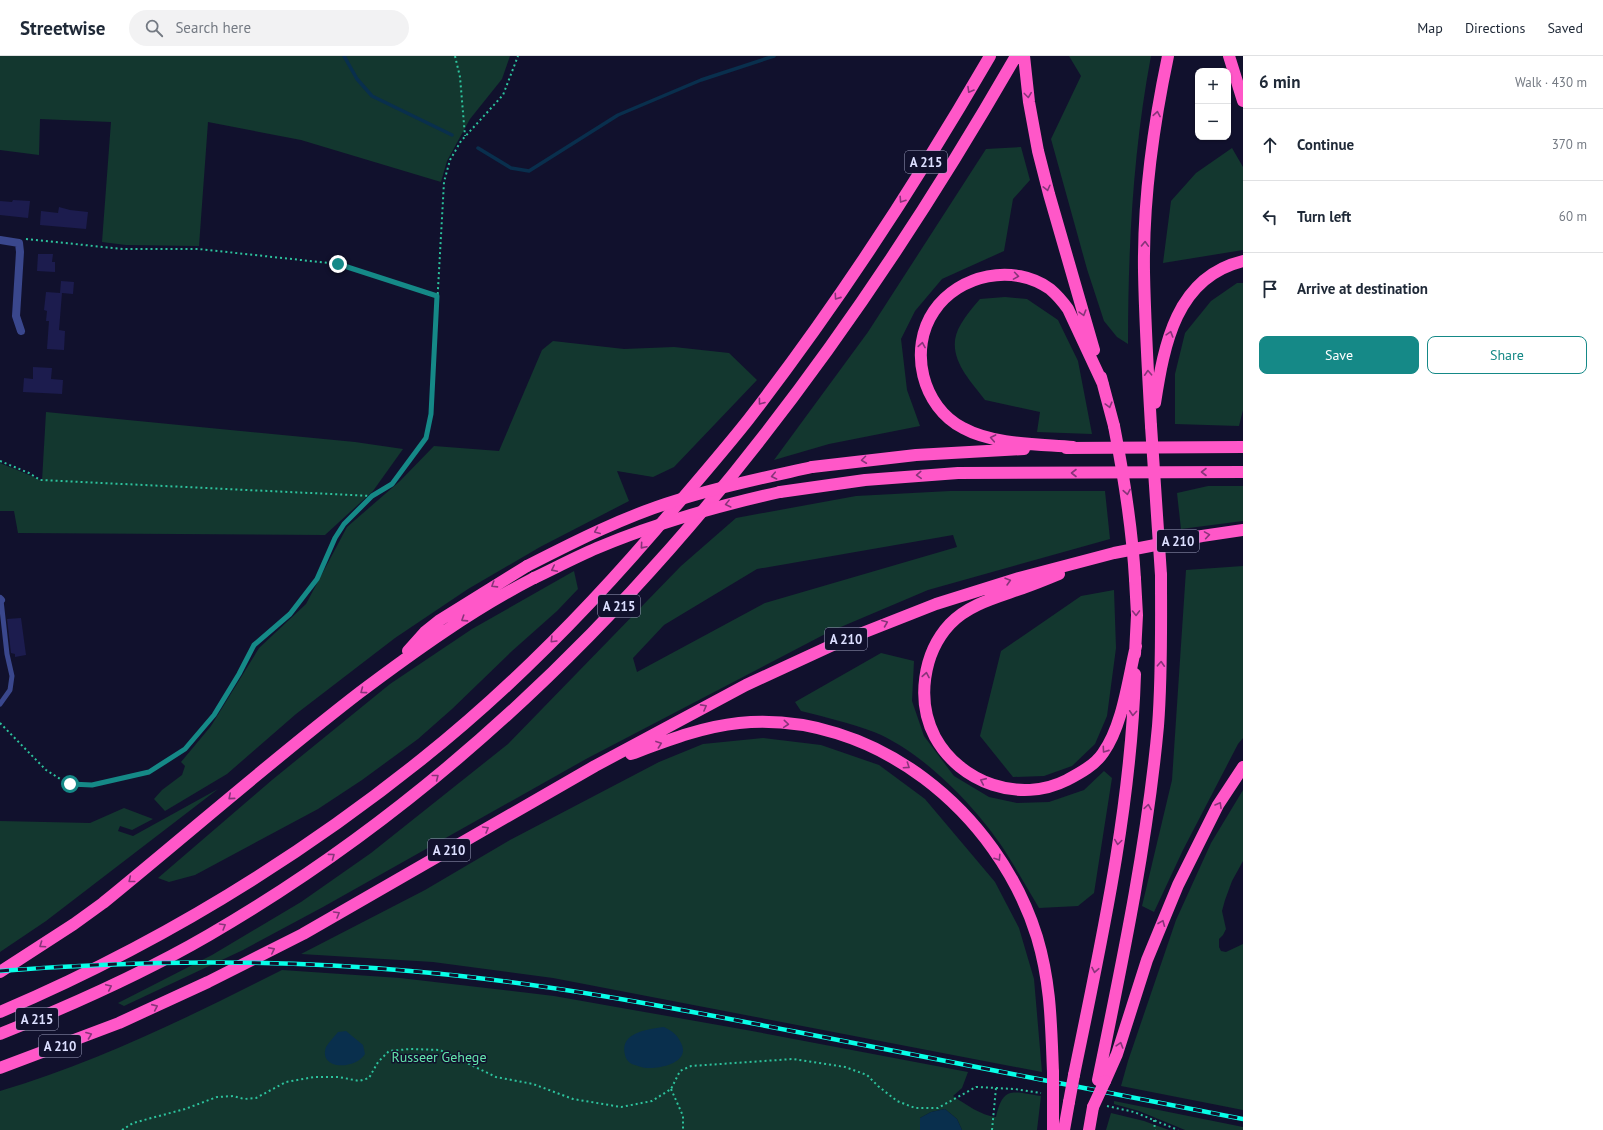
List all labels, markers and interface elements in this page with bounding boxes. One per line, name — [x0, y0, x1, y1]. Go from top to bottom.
search box — [129, 10, 409, 46]
text: Streetwise — [20, 16, 105, 40]
icon: search — [143, 17, 165, 39]
text: Search here — [175, 18, 251, 37]
text: Map — [1417, 19, 1443, 37]
text: Directions — [1465, 19, 1525, 37]
text: Saved — [1547, 19, 1583, 37]
map controls — [1195, 68, 1231, 140]
button: + — [1195, 68, 1231, 104]
text: 6 min — [1259, 71, 1300, 93]
text: Walk · 430 m — [1515, 74, 1587, 91]
one-way arrow — [968, 86, 975, 93]
one-way arrow — [1023, 92, 1032, 98]
button: − — [1195, 104, 1231, 140]
one-way arrow — [1152, 111, 1161, 117]
icon: ahead — [1259, 134, 1281, 156]
text: Continue — [1297, 135, 1354, 154]
text: 370 m — [1552, 136, 1587, 153]
road number: A 215 — [905, 151, 947, 173]
one-way arrow — [1042, 185, 1051, 192]
one-way arrow — [899, 196, 906, 203]
icon: left — [1259, 206, 1281, 228]
text: Turn left — [1297, 207, 1351, 226]
text: 60 m — [1559, 208, 1587, 225]
one-way arrow — [1141, 241, 1149, 247]
route end — [329, 255, 347, 273]
one-way arrow — [1012, 271, 1019, 280]
icon: arrive — [1259, 278, 1281, 300]
text: Arrive at destination — [1297, 279, 1428, 298]
one-way arrow — [834, 293, 842, 300]
one-way arrow — [1079, 310, 1087, 317]
one-way arrow — [1165, 330, 1174, 337]
button: Save — [1259, 336, 1419, 374]
button: Share — [1427, 336, 1587, 374]
one-way arrow — [917, 342, 926, 348]
one-way arrow — [1144, 370, 1152, 376]
one-way arrow — [759, 398, 766, 405]
one-way arrow — [1104, 402, 1112, 408]
one-way arrow — [990, 434, 996, 442]
one-way arrow — [861, 455, 867, 464]
one-way arrow — [1201, 468, 1207, 476]
one-way arrow — [1071, 469, 1077, 477]
one-way arrow — [770, 471, 777, 479]
one-way arrow — [916, 471, 922, 480]
one-way arrow — [1122, 489, 1130, 495]
one-way arrow — [725, 499, 732, 508]
one-way arrow — [593, 527, 600, 535]
road number: A 210 — [1157, 530, 1199, 552]
one-way arrow — [1204, 531, 1210, 540]
one-way arrow — [640, 541, 647, 548]
one-way arrow — [551, 564, 558, 572]
one-way arrow — [1004, 577, 1011, 586]
one-way arrow — [491, 581, 498, 588]
road number: A 215 — [598, 595, 640, 617]
one-way arrow — [1132, 610, 1141, 616]
one-way arrow — [461, 614, 468, 622]
one-way arrow — [881, 620, 888, 628]
road number: A 210 — [825, 628, 867, 650]
one-way arrow — [551, 635, 558, 643]
one-way arrow — [1157, 661, 1166, 667]
one-way arrow — [921, 672, 930, 678]
one-way arrow — [360, 686, 367, 693]
one-way arrow — [699, 705, 707, 712]
one-way arrow — [1128, 710, 1137, 716]
one-way arrow — [783, 719, 789, 728]
one-way arrow — [655, 740, 662, 748]
one-way arrow — [1102, 746, 1110, 753]
one-way arrow — [903, 761, 910, 769]
route start — [61, 775, 79, 793]
one-way arrow — [431, 775, 438, 782]
one-way arrow — [980, 778, 987, 786]
one-way arrow — [229, 793, 236, 800]
one-way arrow — [1214, 802, 1221, 810]
one-way arrow — [1143, 804, 1152, 811]
one-way arrow — [482, 826, 489, 833]
road number: A 210 — [428, 839, 470, 861]
one-way arrow — [1114, 839, 1123, 846]
one-way arrow — [328, 854, 335, 861]
one-way arrow — [993, 854, 1001, 861]
one-way arrow — [129, 876, 136, 883]
one-way arrow — [333, 912, 340, 919]
one-way arrow — [1158, 919, 1166, 926]
one-way arrow — [219, 924, 226, 931]
one-way arrow — [39, 940, 46, 948]
one-way arrow — [267, 947, 275, 955]
one-way arrow — [1091, 967, 1099, 973]
one-way arrow — [104, 984, 112, 992]
one-way arrow — [151, 1004, 158, 1012]
road number: A 215 — [16, 1008, 58, 1030]
one-way arrow — [86, 1032, 93, 1040]
road number: A 210 — [39, 1035, 81, 1057]
one-way arrow — [1115, 1042, 1124, 1049]
park label: Russeer Gehege — [391, 1048, 487, 1066]

